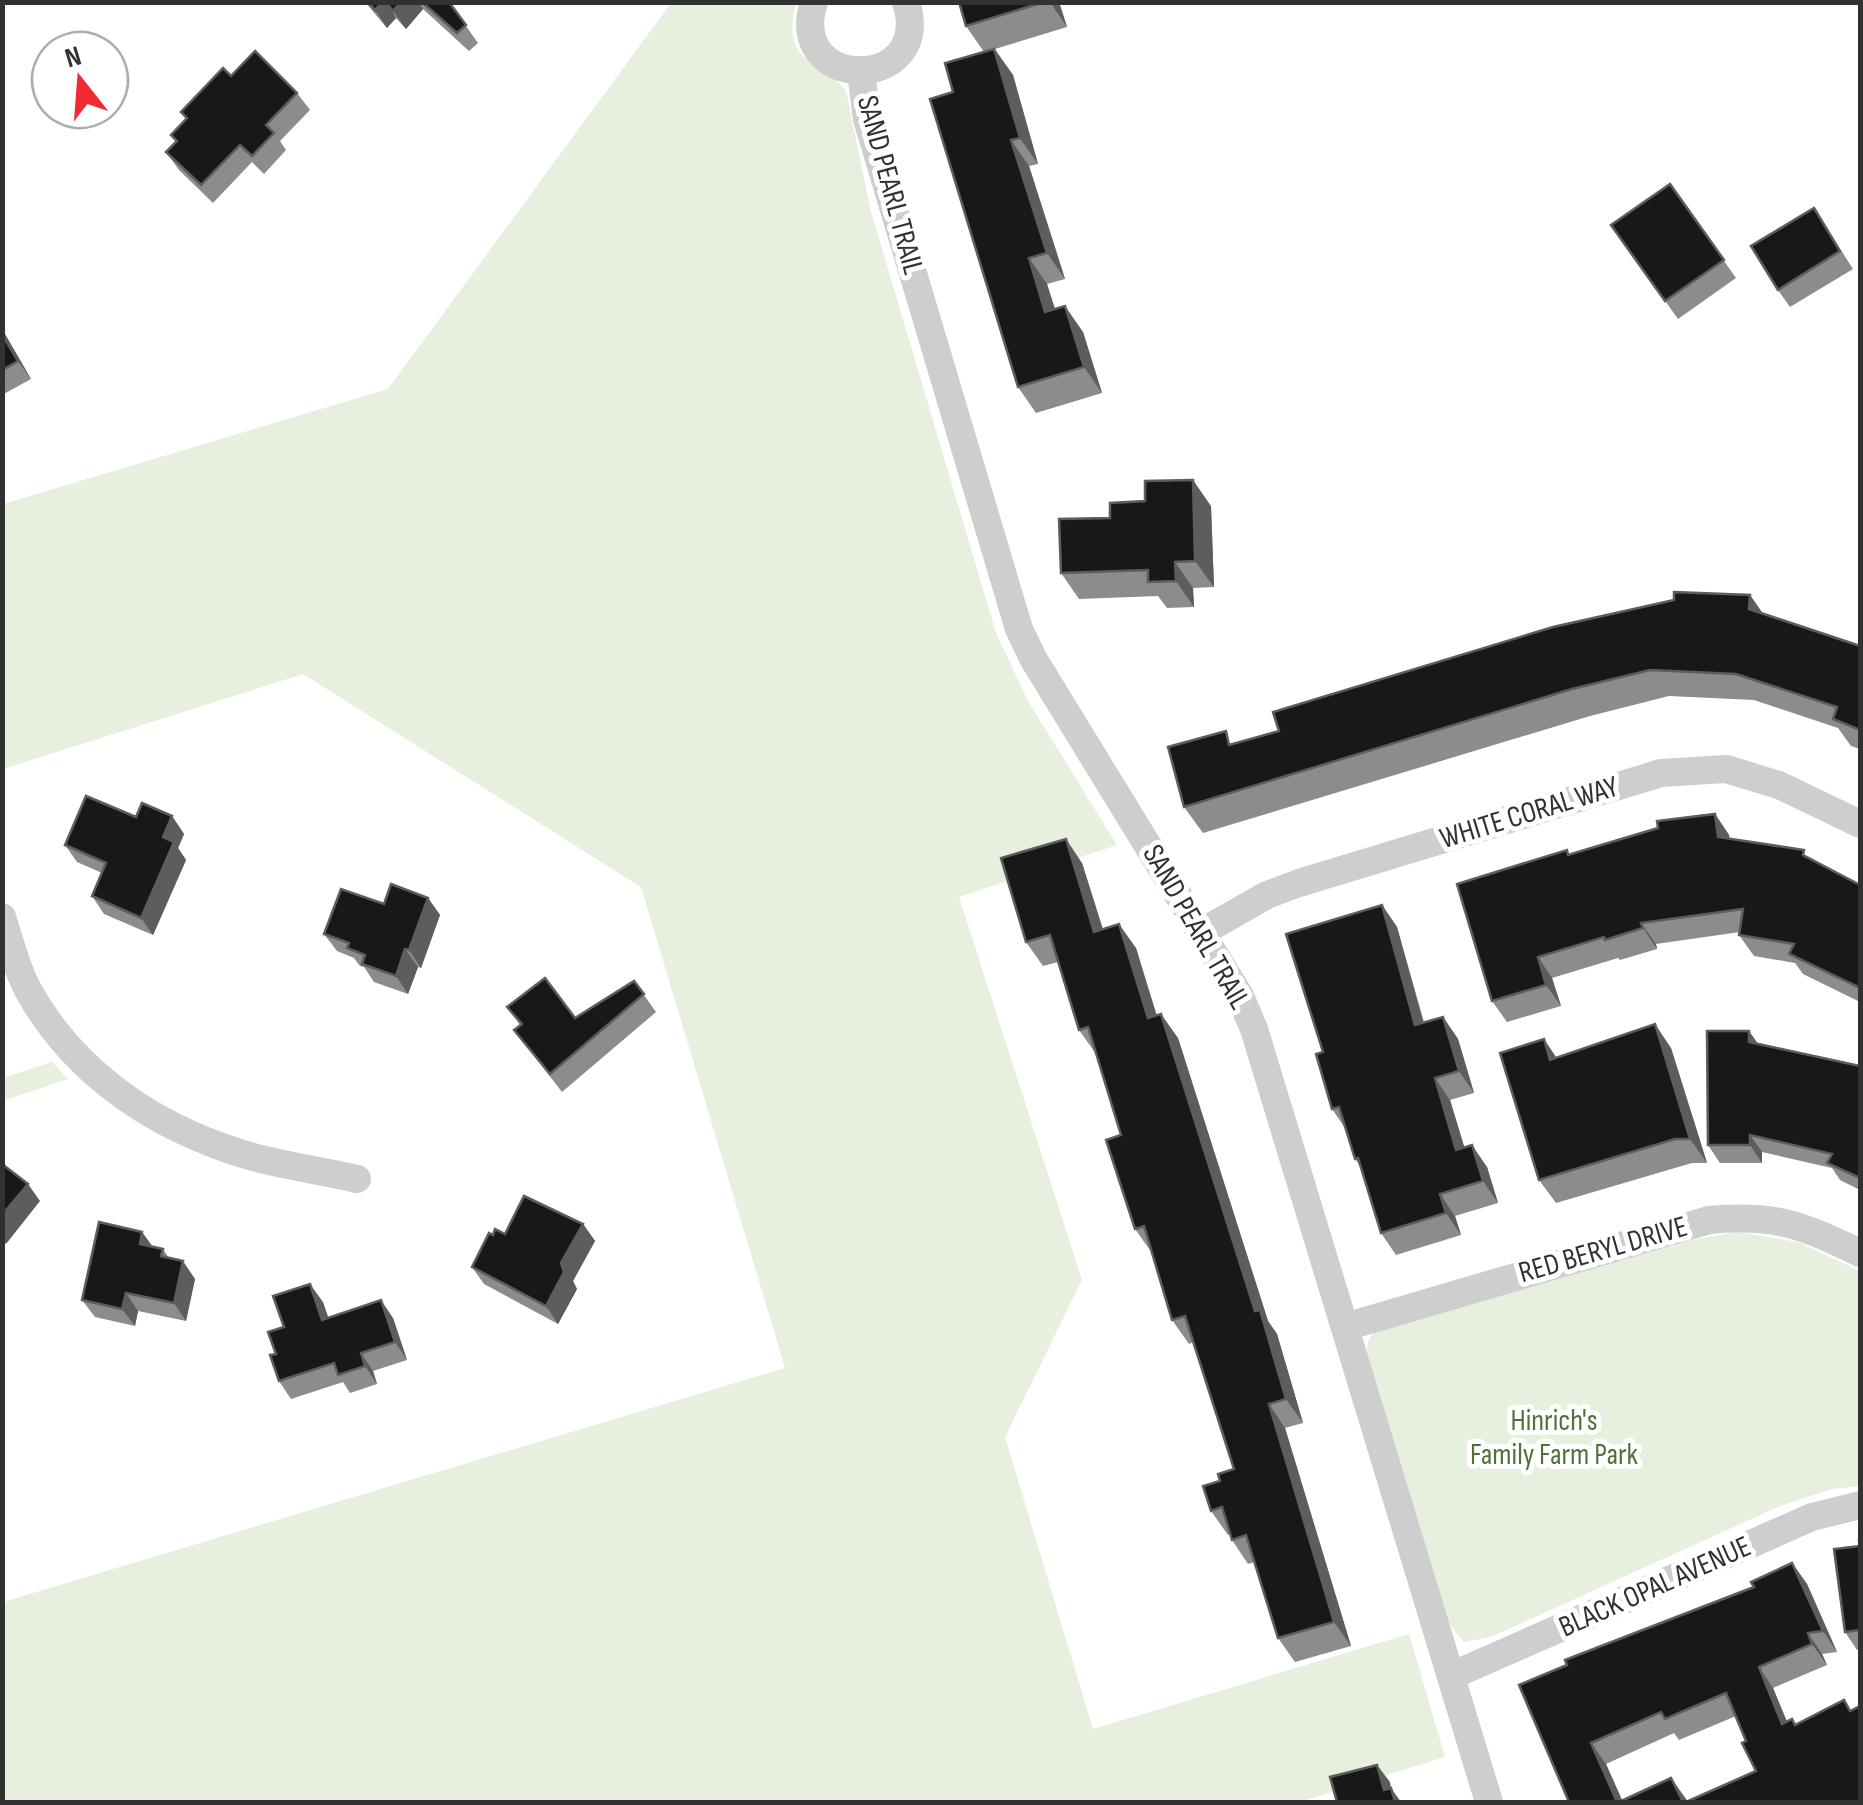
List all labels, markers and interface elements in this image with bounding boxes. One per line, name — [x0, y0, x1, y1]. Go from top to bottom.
north arrow — [30, 30, 130, 130]
text: N — [61, 40, 85, 75]
street label: SAND PEARL TRAIL — [849, 92, 931, 278]
street label: WHITE CORAL WAY — [1436, 769, 1623, 857]
street label: SAND PEARL TRAIL — [1134, 838, 1258, 1016]
street label: RED BERYL DRIVE — [1514, 1209, 1692, 1291]
park label: Hinrich's Family Farm Park — [1470, 1403, 1639, 1473]
street label: BLACK OPAL AVENUE — [1554, 1529, 1756, 1645]

